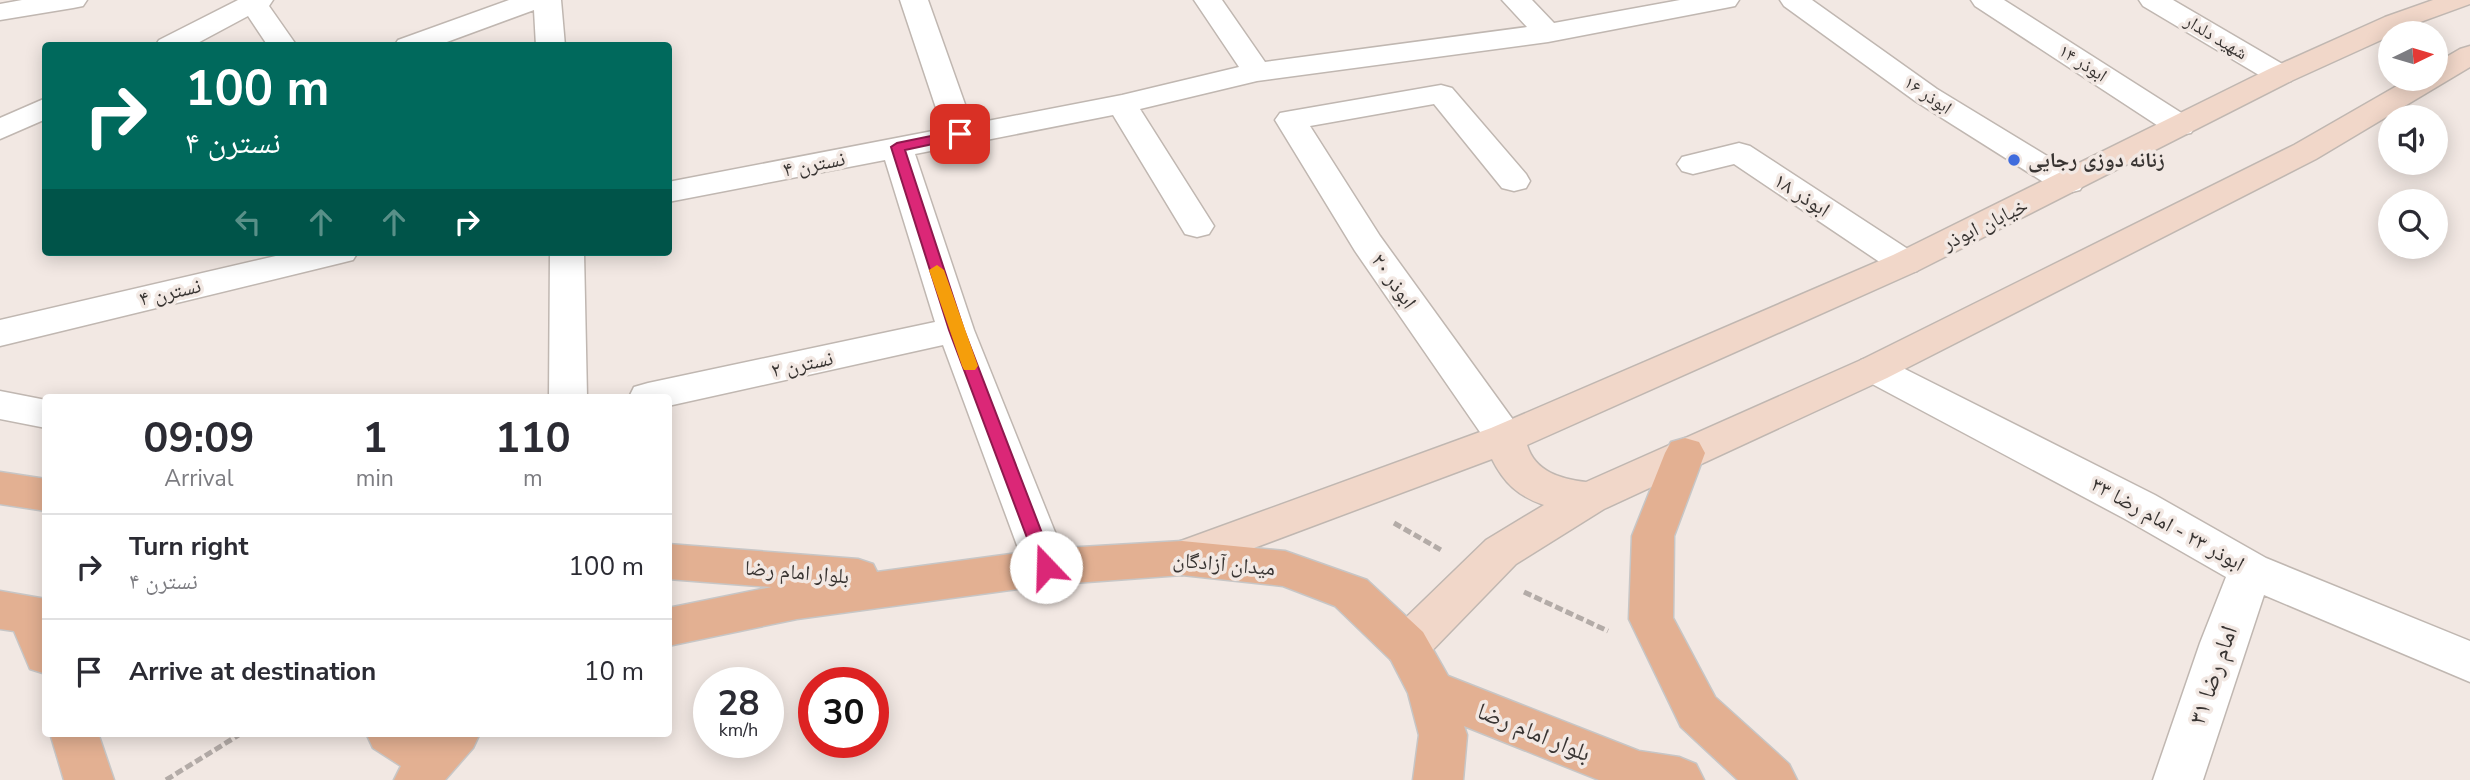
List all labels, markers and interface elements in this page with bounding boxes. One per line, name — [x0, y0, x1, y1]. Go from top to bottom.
street label: شهید دلدار — [2179, 8, 2252, 65]
north arrow — [2378, 21, 2448, 91]
map controls — [2378, 21, 2448, 259]
street label: ابوذر ۱۴ — [2054, 39, 2112, 87]
text: 100 m — [185, 55, 329, 122]
icon: right — [70, 70, 161, 161]
street label: ابوذر ۱۶ — [1899, 70, 1957, 120]
pin — [930, 104, 990, 164]
button: sound — [2378, 105, 2448, 175]
icon: arrive — [941, 115, 979, 153]
text: نسترن ۴ — [185, 121, 281, 164]
street label: نسترن ۴ — [780, 144, 848, 184]
place label: زنانه دوزی رجایی — [2028, 146, 2165, 174]
marker: زنانه دوزی رجایی — [2006, 152, 2022, 168]
street label: ابوذر ۱۸ — [1769, 166, 1835, 224]
button: search — [2378, 189, 2448, 259]
street label: خیابان ابوذر — [1936, 191, 2033, 257]
icon: left — [229, 203, 267, 241]
icon: ahead — [302, 203, 340, 241]
icon: ahead — [375, 203, 413, 241]
icon: right — [448, 203, 486, 241]
street label: ابوذر ۲۰ — [1365, 248, 1423, 314]
street label: نسترن ۴ — [136, 271, 204, 313]
street label: نسترن ۲ — [768, 344, 836, 384]
text: 09:09 — [143, 410, 254, 467]
text: 1 — [362, 410, 387, 467]
text: 110 — [495, 410, 571, 467]
text: Arrival — [164, 463, 233, 494]
text: min — [356, 463, 394, 494]
text: m — [523, 463, 543, 494]
street label: ابوذر ۲۳ - امام رضا ۳۳ — [2086, 470, 2250, 578]
text: Turn right — [129, 529, 248, 564]
position arrow — [1009, 530, 1083, 604]
street label: میدان آزادگان — [1172, 546, 1276, 582]
icon: right — [70, 548, 108, 586]
text: 100 m — [568, 549, 644, 584]
street label: بلوار امام رضا — [744, 553, 850, 591]
text: نسترن ۴ — [129, 566, 198, 597]
street label: امام رضا ۳۱ — [2181, 621, 2245, 729]
icon: arrive — [70, 653, 108, 691]
text: Arrive at destination — [129, 654, 376, 689]
text: 10 m — [584, 654, 644, 689]
speed limit sign: 30 — [798, 667, 889, 758]
text: 28 — [717, 680, 760, 727]
street label: بلوار امام رضا — [1473, 695, 1595, 769]
text: km/h — [719, 718, 758, 742]

